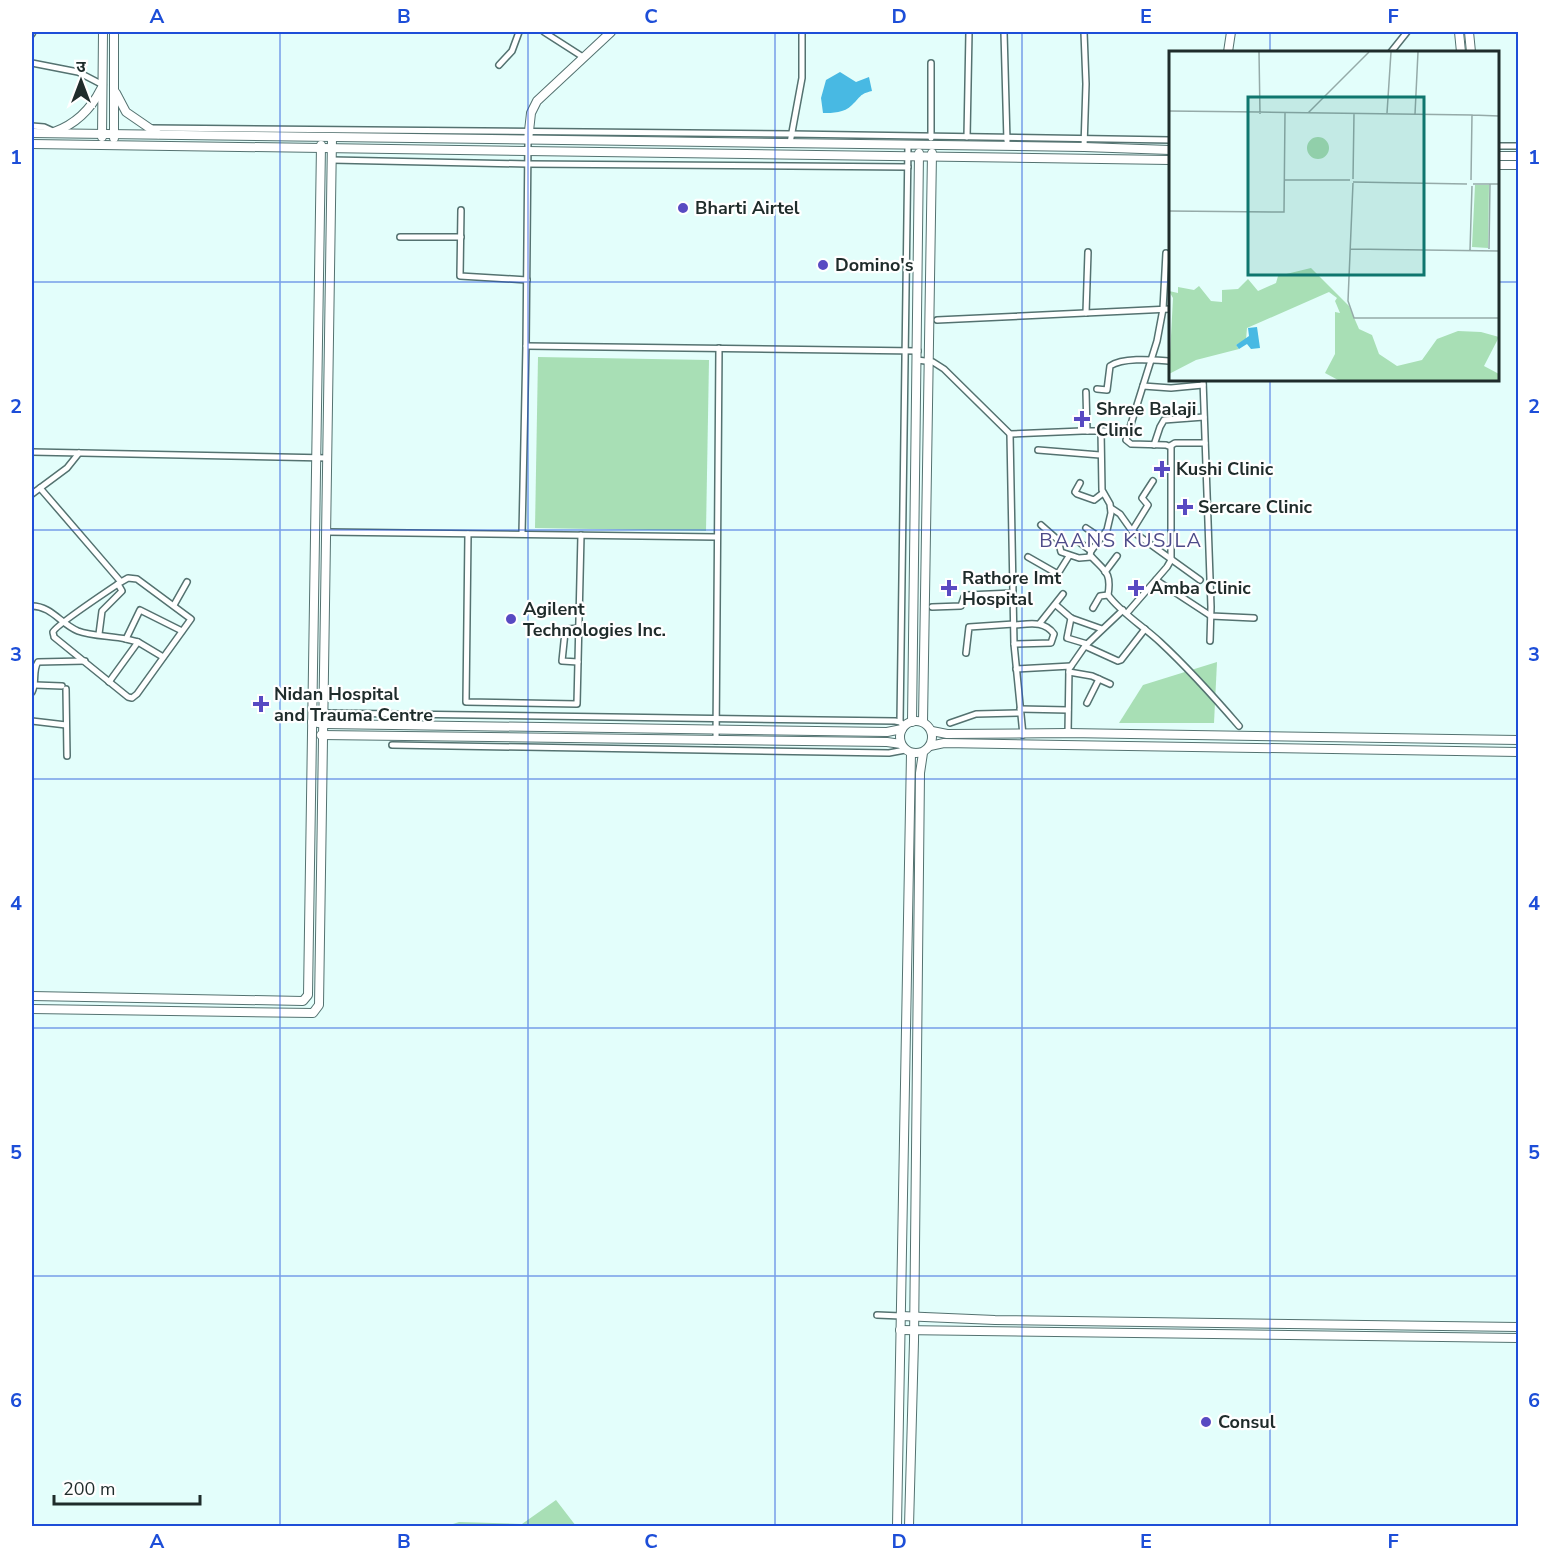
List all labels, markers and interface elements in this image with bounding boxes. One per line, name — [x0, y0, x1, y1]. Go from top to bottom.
text: A — [150, 3, 165, 30]
text: B — [397, 3, 411, 30]
text: C — [644, 3, 658, 30]
text: D — [891, 3, 907, 30]
text: E — [1140, 3, 1152, 30]
text: F — [1387, 3, 1399, 30]
north arrow — [51, 51, 111, 111]
inset map — [1169, 51, 1499, 381]
text: उ — [76, 56, 86, 78]
text: 1 — [10, 144, 22, 171]
text: 1 — [1528, 144, 1540, 171]
place label: Bharti Airtel — [695, 196, 800, 220]
marker: Bharti Airtel — [676, 201, 690, 215]
place label: Domino's — [835, 253, 914, 277]
marker: Domino's — [816, 258, 830, 272]
text: 2 — [10, 393, 22, 420]
text: 2 — [1528, 393, 1540, 420]
place label: Shree Balaji Clinic — [1096, 397, 1196, 442]
marker: Shree Balaji Clinic — [1073, 410, 1091, 428]
place label: Kushi Clinic — [1176, 457, 1274, 481]
marker: Kushi Clinic — [1153, 460, 1171, 478]
place label: Sercare Clinic — [1198, 495, 1313, 519]
marker: Sercare Clinic — [1176, 498, 1194, 516]
district label: BAANS KUSJLA — [1039, 527, 1203, 554]
place label: Rathore Imt Hospital — [962, 566, 1061, 611]
place label: Amba Clinic — [1150, 576, 1251, 600]
marker: Rathore Imt Hospital — [940, 579, 958, 597]
marker: Amba Clinic — [1127, 579, 1145, 597]
place label: Agilent Technologies Inc. — [523, 597, 666, 642]
marker: Agilent Technologies Inc. — [504, 612, 518, 626]
text: 3 — [10, 641, 22, 668]
text: 3 — [1528, 641, 1540, 668]
place label: Nidan Hospital and Trauma Centre — [274, 682, 433, 727]
marker: Nidan Hospital and Trauma Centre — [252, 695, 270, 713]
text: 4 — [10, 890, 22, 917]
text: 4 — [1528, 890, 1540, 917]
text: 5 — [10, 1139, 22, 1166]
text: 5 — [1528, 1139, 1540, 1166]
text: 6 — [10, 1387, 22, 1414]
text: 6 — [1528, 1387, 1540, 1414]
place label: Consul — [1218, 1410, 1276, 1434]
marker: Consul — [1199, 1415, 1213, 1429]
scale bar — [54, 1468, 200, 1506]
text: 200 m — [63, 1477, 115, 1501]
text: A — [150, 1528, 165, 1555]
text: B — [397, 1528, 411, 1555]
text: C — [644, 1528, 658, 1555]
text: D — [891, 1528, 907, 1555]
text: E — [1140, 1528, 1152, 1555]
text: F — [1387, 1528, 1399, 1555]

